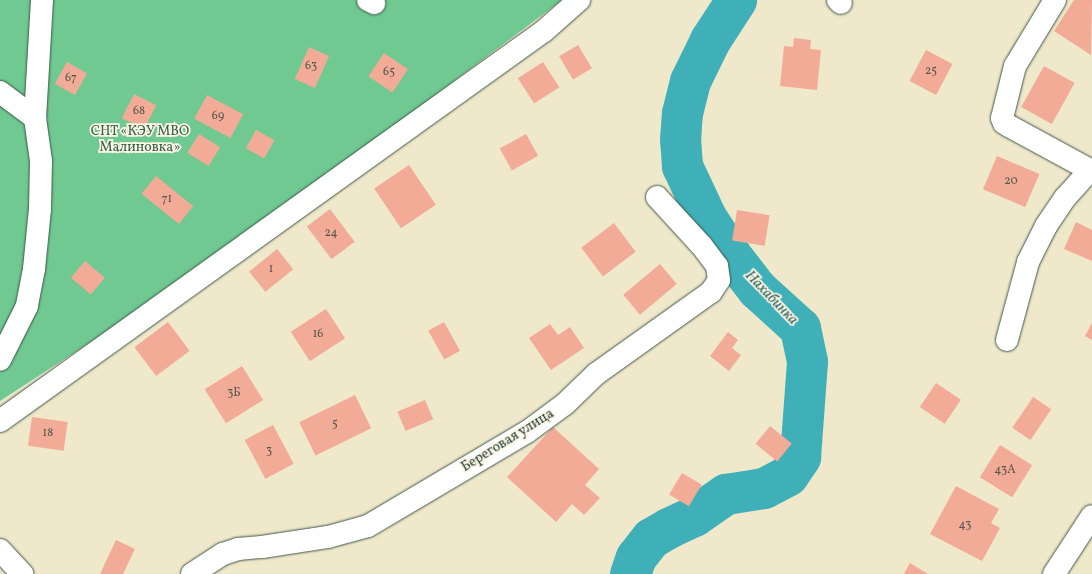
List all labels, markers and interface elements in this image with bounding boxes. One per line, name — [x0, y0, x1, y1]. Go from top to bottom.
house number: 63 — [305, 60, 317, 74]
house number: 25 — [925, 65, 937, 79]
house number: 65 — [383, 66, 395, 80]
house number: 67 — [65, 72, 77, 86]
house number: 68 — [133, 105, 145, 119]
house number: 69 — [212, 110, 224, 124]
park label: СНТ «КЭУ МВО Малиновка» — [90, 124, 190, 156]
house number: 20 — [1004, 175, 1018, 189]
house number: 71 — [162, 193, 172, 207]
house number: 24 — [324, 227, 338, 241]
house number: 1 — [269, 263, 273, 277]
water label: Нахабинка — [741, 267, 801, 329]
house number: 16 — [313, 328, 323, 342]
house number: 3Б — [227, 387, 241, 401]
street label: Береговая улица — [458, 406, 558, 476]
house number: 5 — [332, 418, 338, 432]
house number: 18 — [43, 427, 53, 441]
house number: 3 — [266, 445, 272, 459]
house number: 43А — [994, 464, 1016, 478]
house number: 43 — [959, 519, 971, 533]

